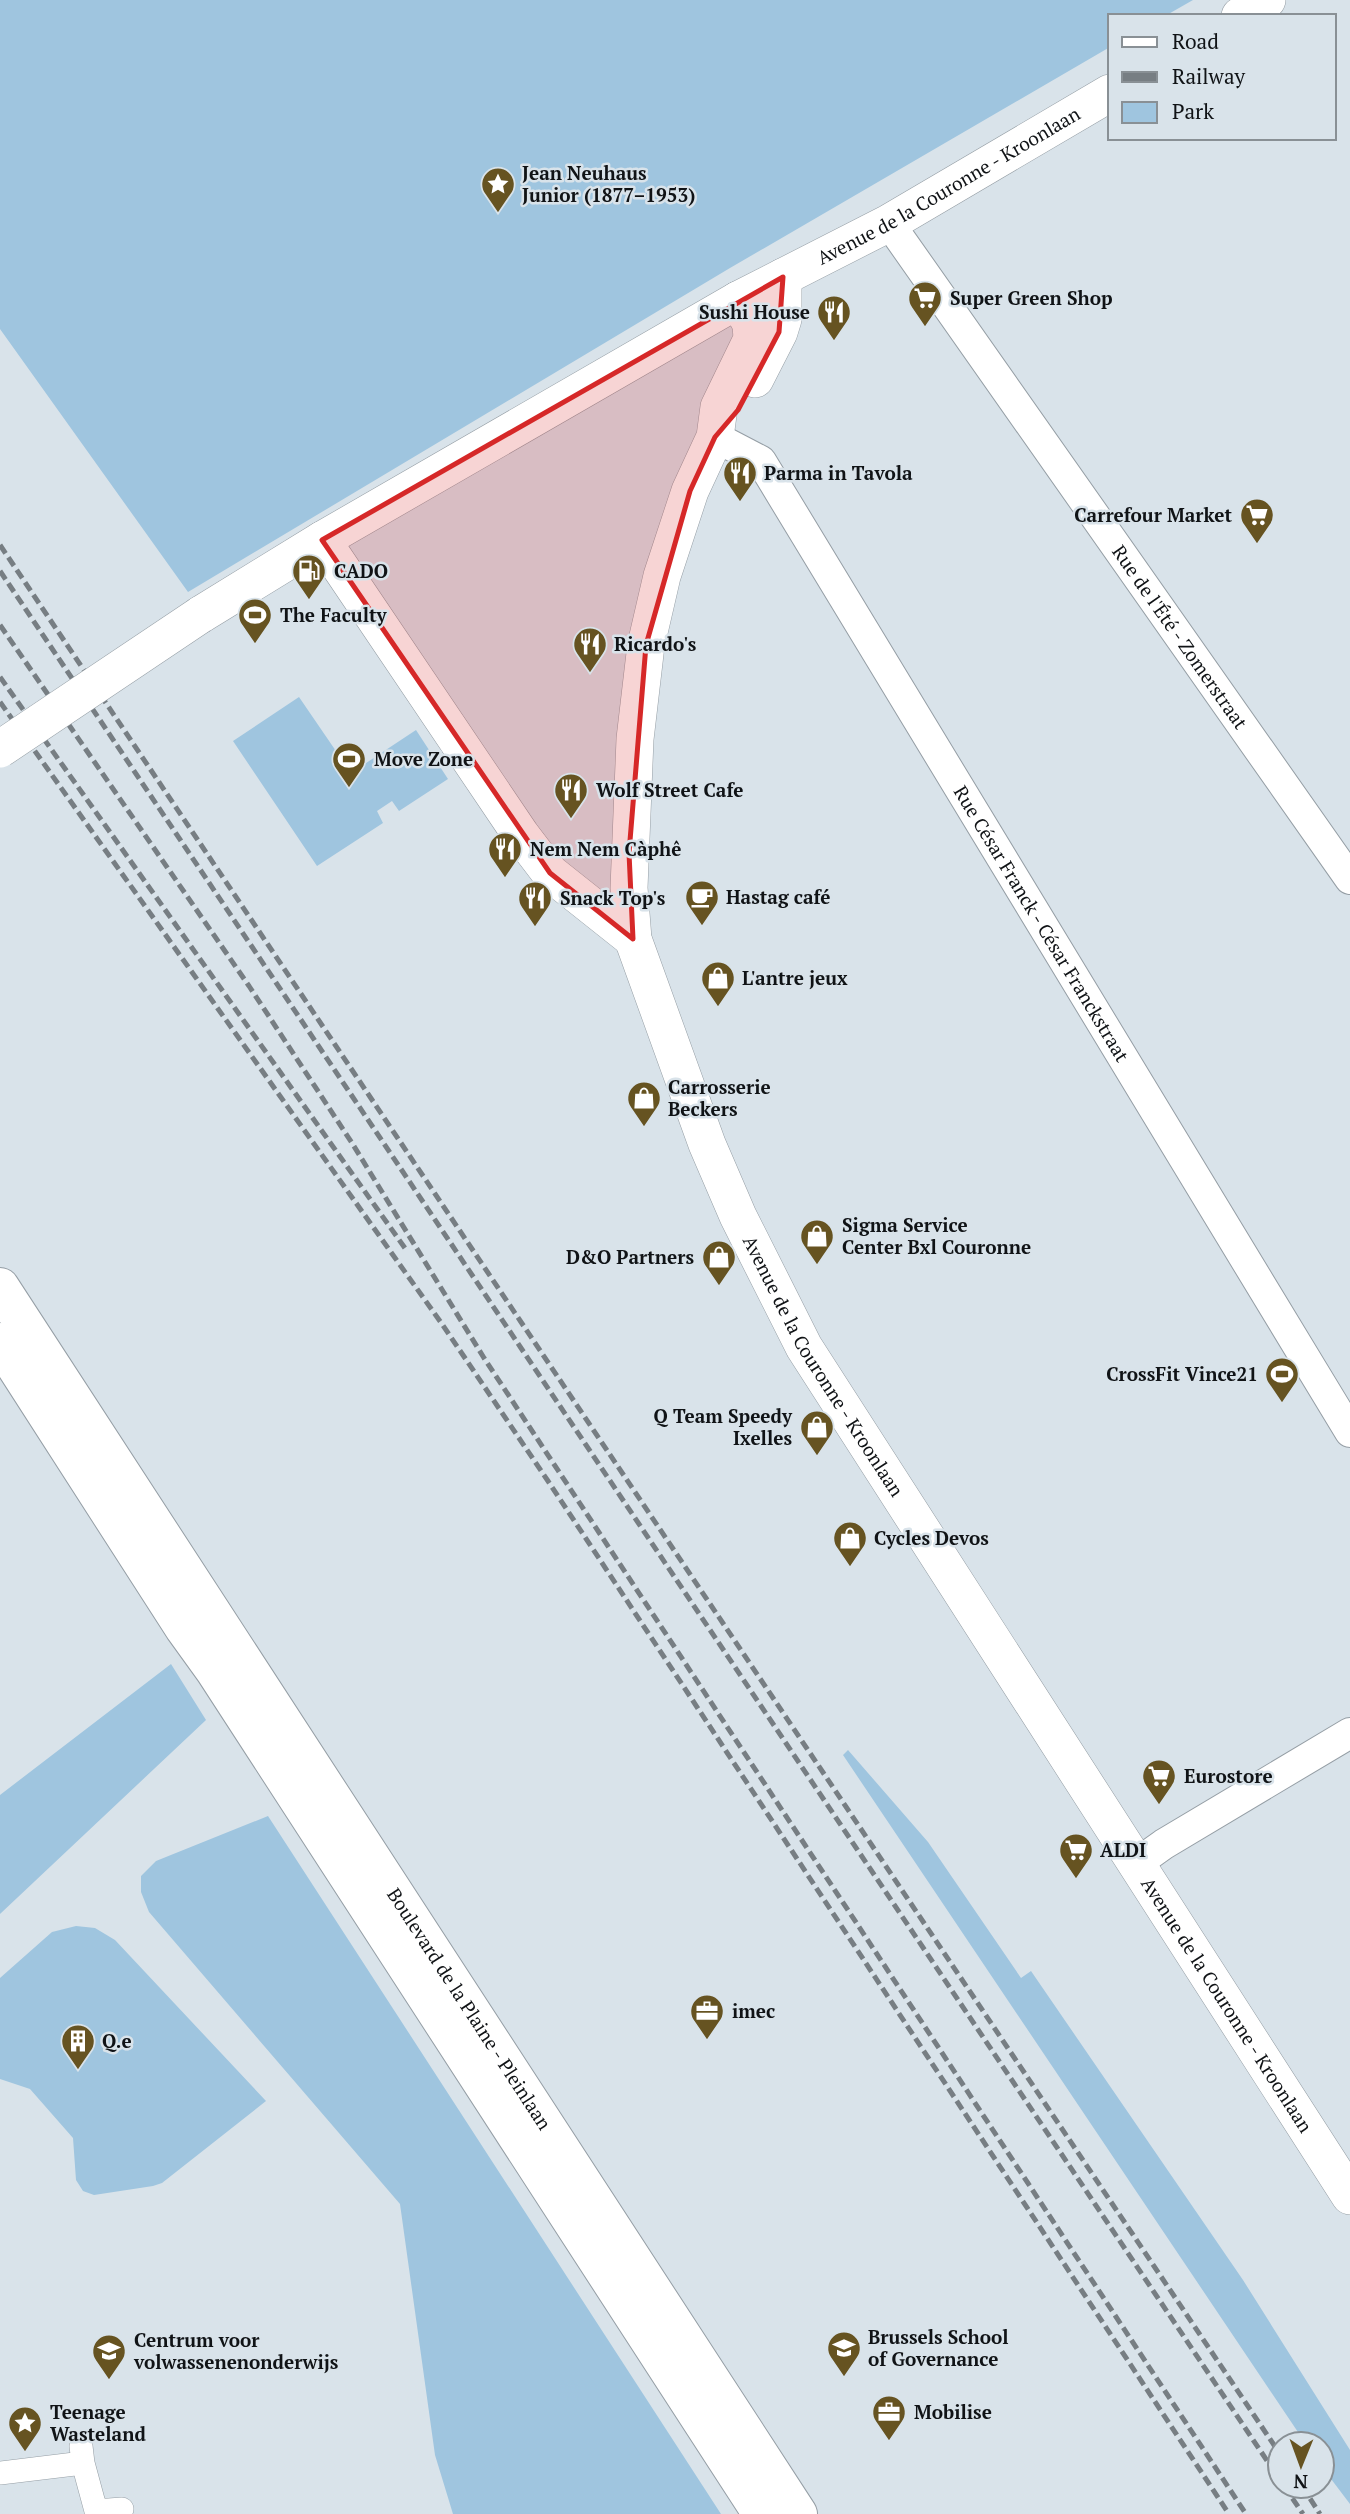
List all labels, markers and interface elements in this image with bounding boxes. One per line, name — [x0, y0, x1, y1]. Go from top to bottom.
legend — [1108, 14, 1336, 140]
text: Road — [1172, 27, 1219, 55]
text: Railway — [1172, 62, 1246, 90]
text: Park — [1172, 97, 1214, 125]
street label: Avenue de la Couronne - Kroonlaan — [812, 101, 1084, 270]
place label: Jean Neuhaus Junior (1877–1953) — [522, 160, 695, 207]
place icon: Jean Neuhaus Junior (1877–1953) — [479, 165, 517, 214]
supermarket icon: Super Green Shop — [906, 279, 944, 328]
place label: Super Green Shop — [950, 285, 1113, 310]
restaurant icon: Sushi House — [815, 293, 853, 342]
place label: Sushi House — [699, 299, 810, 324]
restaurant icon: Parma in Tavola — [721, 454, 759, 503]
place label: Parma in Tavola — [764, 460, 913, 485]
supermarket icon: Carrefour Market — [1238, 496, 1276, 545]
place label: Carrefour Market — [1074, 502, 1232, 527]
street label: Rue de l'Été - Zomerstraat — [1107, 540, 1254, 734]
fuel station icon: CADO — [290, 552, 328, 601]
place label: CADO — [334, 558, 388, 583]
sports icon: The Faculty — [236, 596, 274, 645]
place label: The Faculty — [280, 602, 387, 627]
restaurant icon: Ricardo's — [571, 625, 609, 674]
place label: Ricardo's — [614, 631, 697, 656]
sports icon: Move Zone — [330, 740, 368, 789]
place label: Move Zone — [374, 746, 473, 771]
restaurant icon: Wolf Street Cafe — [552, 771, 590, 820]
place label: Wolf Street Cafe — [596, 777, 743, 802]
street label: Rue César Franck - César Franckstraat — [949, 781, 1135, 1066]
restaurant icon: Nem Nem Càphê — [486, 830, 524, 879]
place label: Nem Nem Càphê — [530, 836, 682, 861]
cafe icon: Hastag café — [683, 878, 721, 927]
restaurant icon: Snack Top's — [516, 879, 554, 928]
place label: Hastag café — [726, 884, 831, 909]
place label: Snack Top's — [560, 885, 666, 910]
shop icon: L'antre jeux — [699, 959, 737, 1008]
place label: L'antre jeux — [742, 965, 848, 990]
place label: Carrosserie Beckers — [668, 1074, 771, 1121]
shop icon: Carrosserie Beckers — [625, 1079, 663, 1128]
place label: Sigma Service Center Bxl Couronne — [842, 1212, 1031, 1259]
shop icon: Sigma Service Center Bxl Couronne — [798, 1217, 836, 1266]
street label: Avenue de la Couronne - Kroonlaan — [738, 1231, 910, 1501]
shop icon: D&O Partners — [700, 1238, 738, 1287]
place label: D&O Partners — [566, 1244, 694, 1269]
sports icon: CrossFit Vince21 — [1263, 1355, 1301, 1404]
place label: CrossFit Vince21 — [1106, 1361, 1258, 1386]
place label: Q Team Speedy Ixelles — [653, 1403, 793, 1450]
shop icon: Q Team Speedy Ixelles — [798, 1408, 836, 1457]
shop icon: Cycles Devos — [831, 1519, 869, 1568]
place label: Cycles Devos — [874, 1525, 989, 1550]
supermarket icon: Eurostore — [1140, 1757, 1178, 1806]
place label: Eurostore — [1184, 1763, 1273, 1788]
supermarket icon: ALDI — [1057, 1831, 1095, 1880]
place label: ALDI — [1100, 1837, 1146, 1862]
street label: Avenue de la Couronne - Kroonlaan — [1136, 1872, 1319, 2137]
street label: Boulevard de la Plaine - Pleinlaan — [382, 1883, 558, 2134]
office icon: imec — [688, 1992, 726, 2041]
place label: imec — [732, 1998, 775, 2023]
building icon: Q.e — [59, 2022, 97, 2071]
place label: Q.e — [102, 2028, 132, 2053]
place label: Brussels School of Governance — [868, 2324, 1009, 2371]
place label: Centrum voor volwassenenonderwijs — [133, 2327, 339, 2374]
school or university icon: Brussels School of Governance — [825, 2329, 863, 2378]
school or university icon: Centrum voor volwassenenonderwijs — [90, 2332, 128, 2381]
office icon: Mobilise — [870, 2393, 908, 2442]
place label: Teenage Wasteland — [50, 2399, 146, 2446]
place label: Mobilise — [914, 2399, 992, 2424]
place icon: Teenage Wasteland — [6, 2404, 44, 2453]
north arrow — [1266, 2430, 1336, 2500]
text: N — [1293, 2470, 1308, 2495]

